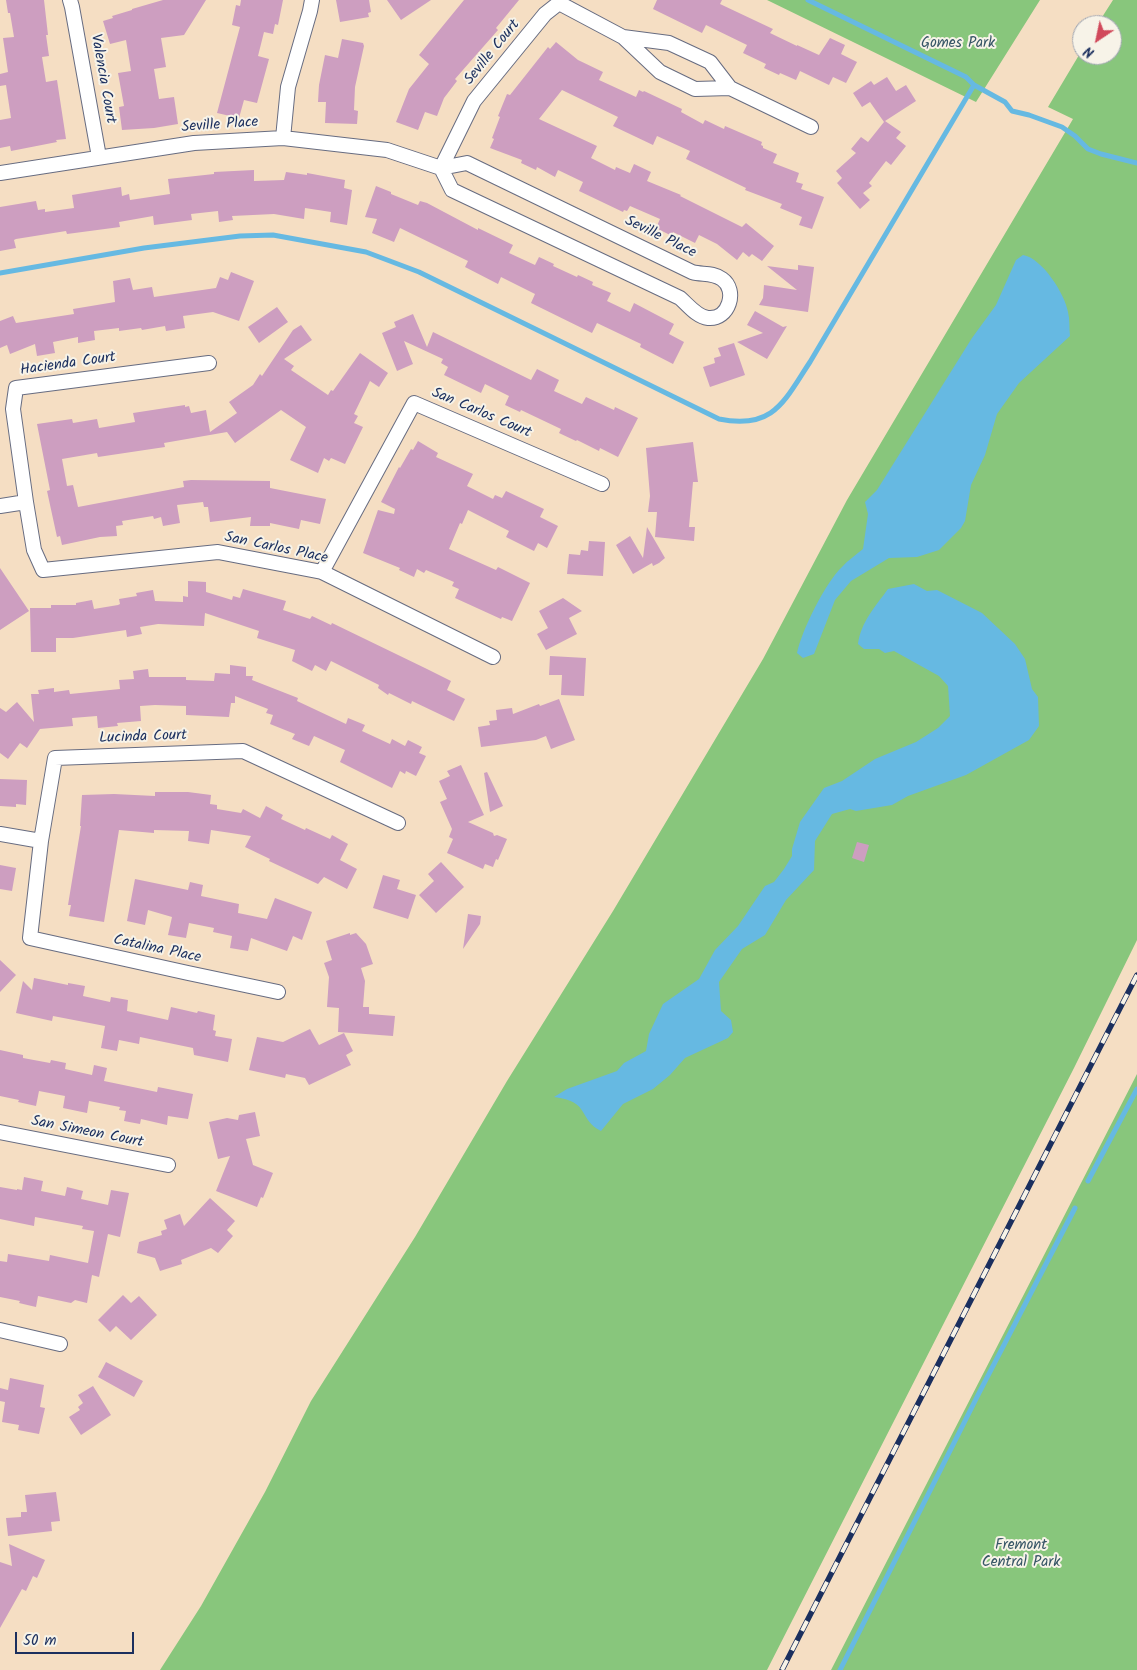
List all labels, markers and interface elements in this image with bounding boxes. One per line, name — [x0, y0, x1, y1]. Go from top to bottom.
north arrow — [1072, 15, 1122, 65]
street label: Seville Court — [461, 17, 525, 89]
street label: Valencia Court — [85, 33, 119, 125]
park label: Gomes Park — [921, 35, 995, 53]
text: N — [1079, 40, 1099, 63]
street label: Seville Place — [181, 114, 259, 138]
street label: Seville Place — [621, 213, 699, 263]
street label: Hacienda Court — [19, 349, 117, 381]
street label: San Carlos Court — [428, 385, 534, 443]
street label: San Carlos Place — [223, 529, 329, 569]
street label: Lucinda Court — [99, 727, 187, 749]
street label: Catalina Place — [111, 932, 203, 968]
street label: San Simeon Court — [29, 1113, 145, 1153]
park label: Fremont Central Park — [982, 1537, 1060, 1572]
scale bar — [18, 1622, 136, 1654]
text: 50 m — [23, 1629, 57, 1653]

